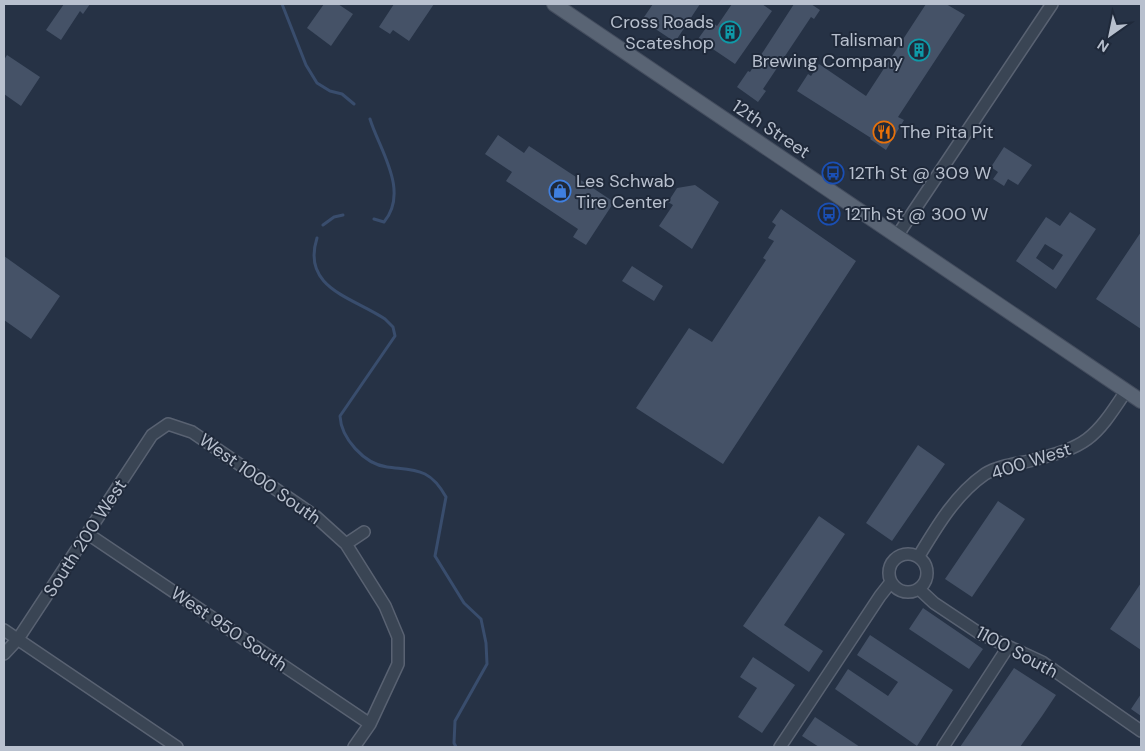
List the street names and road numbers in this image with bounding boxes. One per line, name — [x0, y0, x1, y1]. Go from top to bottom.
street label: 12th Street — [727, 94, 815, 164]
street label: West 1000 South — [194, 428, 326, 530]
street label: 400 West — [988, 437, 1074, 485]
street label: South 200 West — [38, 475, 132, 601]
street label: West 950 South — [166, 581, 292, 677]
street label: 1100 South — [972, 620, 1062, 684]

